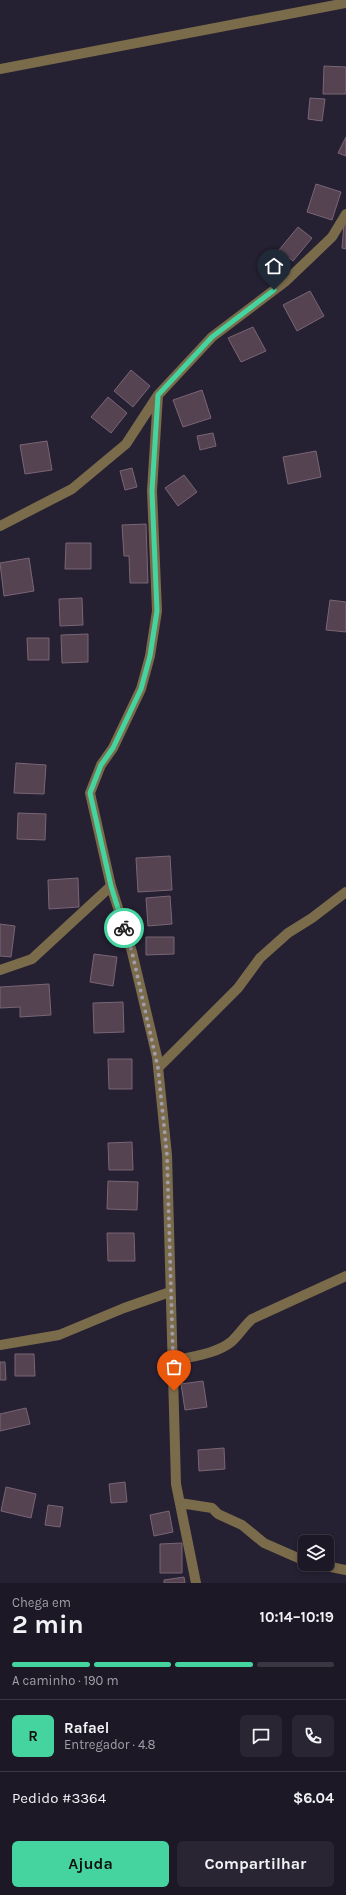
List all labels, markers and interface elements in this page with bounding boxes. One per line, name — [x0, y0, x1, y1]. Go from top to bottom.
pin — [257, 249, 291, 290]
icon: home — [263, 255, 285, 277]
courier — [104, 908, 144, 948]
icon: bike — [113, 917, 135, 939]
pin — [157, 1350, 191, 1391]
icon: bag — [163, 1356, 185, 1378]
map controls — [298, 1535, 334, 1571]
button: layers — [298, 1535, 334, 1571]
text: Chega em — [12, 1595, 71, 1610]
text: 10:14–10:19 — [260, 1608, 334, 1626]
text: 2 min — [12, 1609, 84, 1640]
text: A caminho · 190 m — [12, 1673, 119, 1688]
button: chat — [240, 1715, 282, 1757]
button: phone — [292, 1715, 334, 1757]
text: Rafael — [64, 1719, 109, 1737]
text: R — [28, 1727, 38, 1745]
text: Entregador · 4.8 — [64, 1737, 155, 1752]
text: Pedido #3364 — [12, 1789, 106, 1807]
text: $6.04 — [293, 1789, 334, 1807]
button: Ajuda — [12, 1841, 169, 1887]
button: Compartilhar — [177, 1841, 334, 1887]

